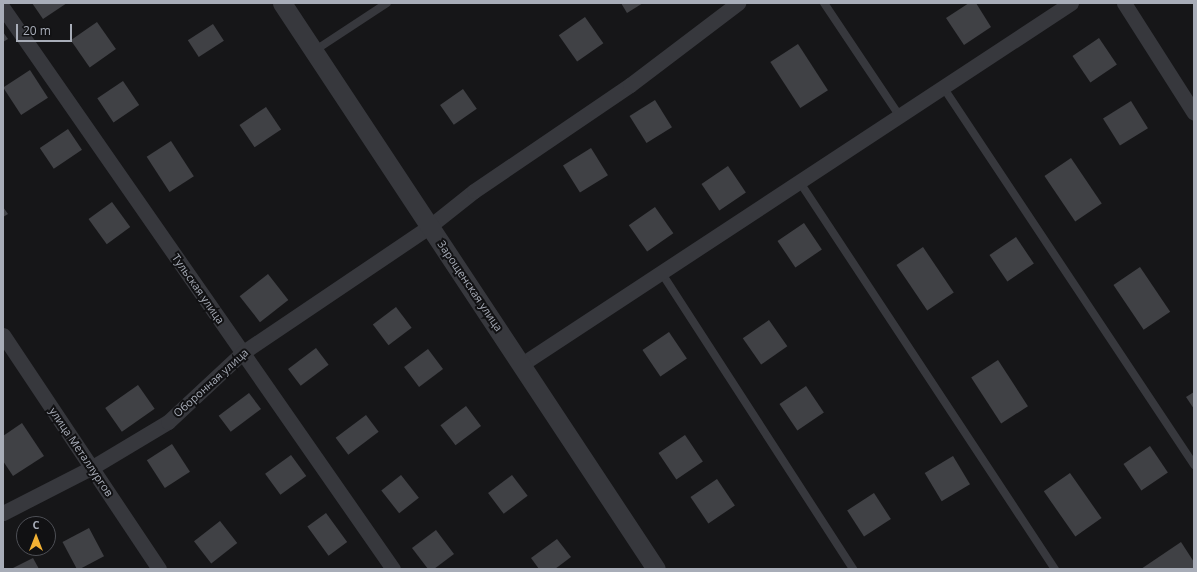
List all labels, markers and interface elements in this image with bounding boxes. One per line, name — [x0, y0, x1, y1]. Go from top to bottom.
scale bar — [18, 16, 74, 42]
text: 20 m — [23, 22, 51, 39]
street label: Зарощенская улица — [435, 238, 505, 334]
street label: Тульская улица — [169, 252, 227, 326]
street label: Оборонная улица — [171, 346, 251, 420]
street label: улица Металлургов — [46, 405, 116, 499]
north arrow — [16, 516, 56, 556]
text: С — [32, 517, 40, 532]

